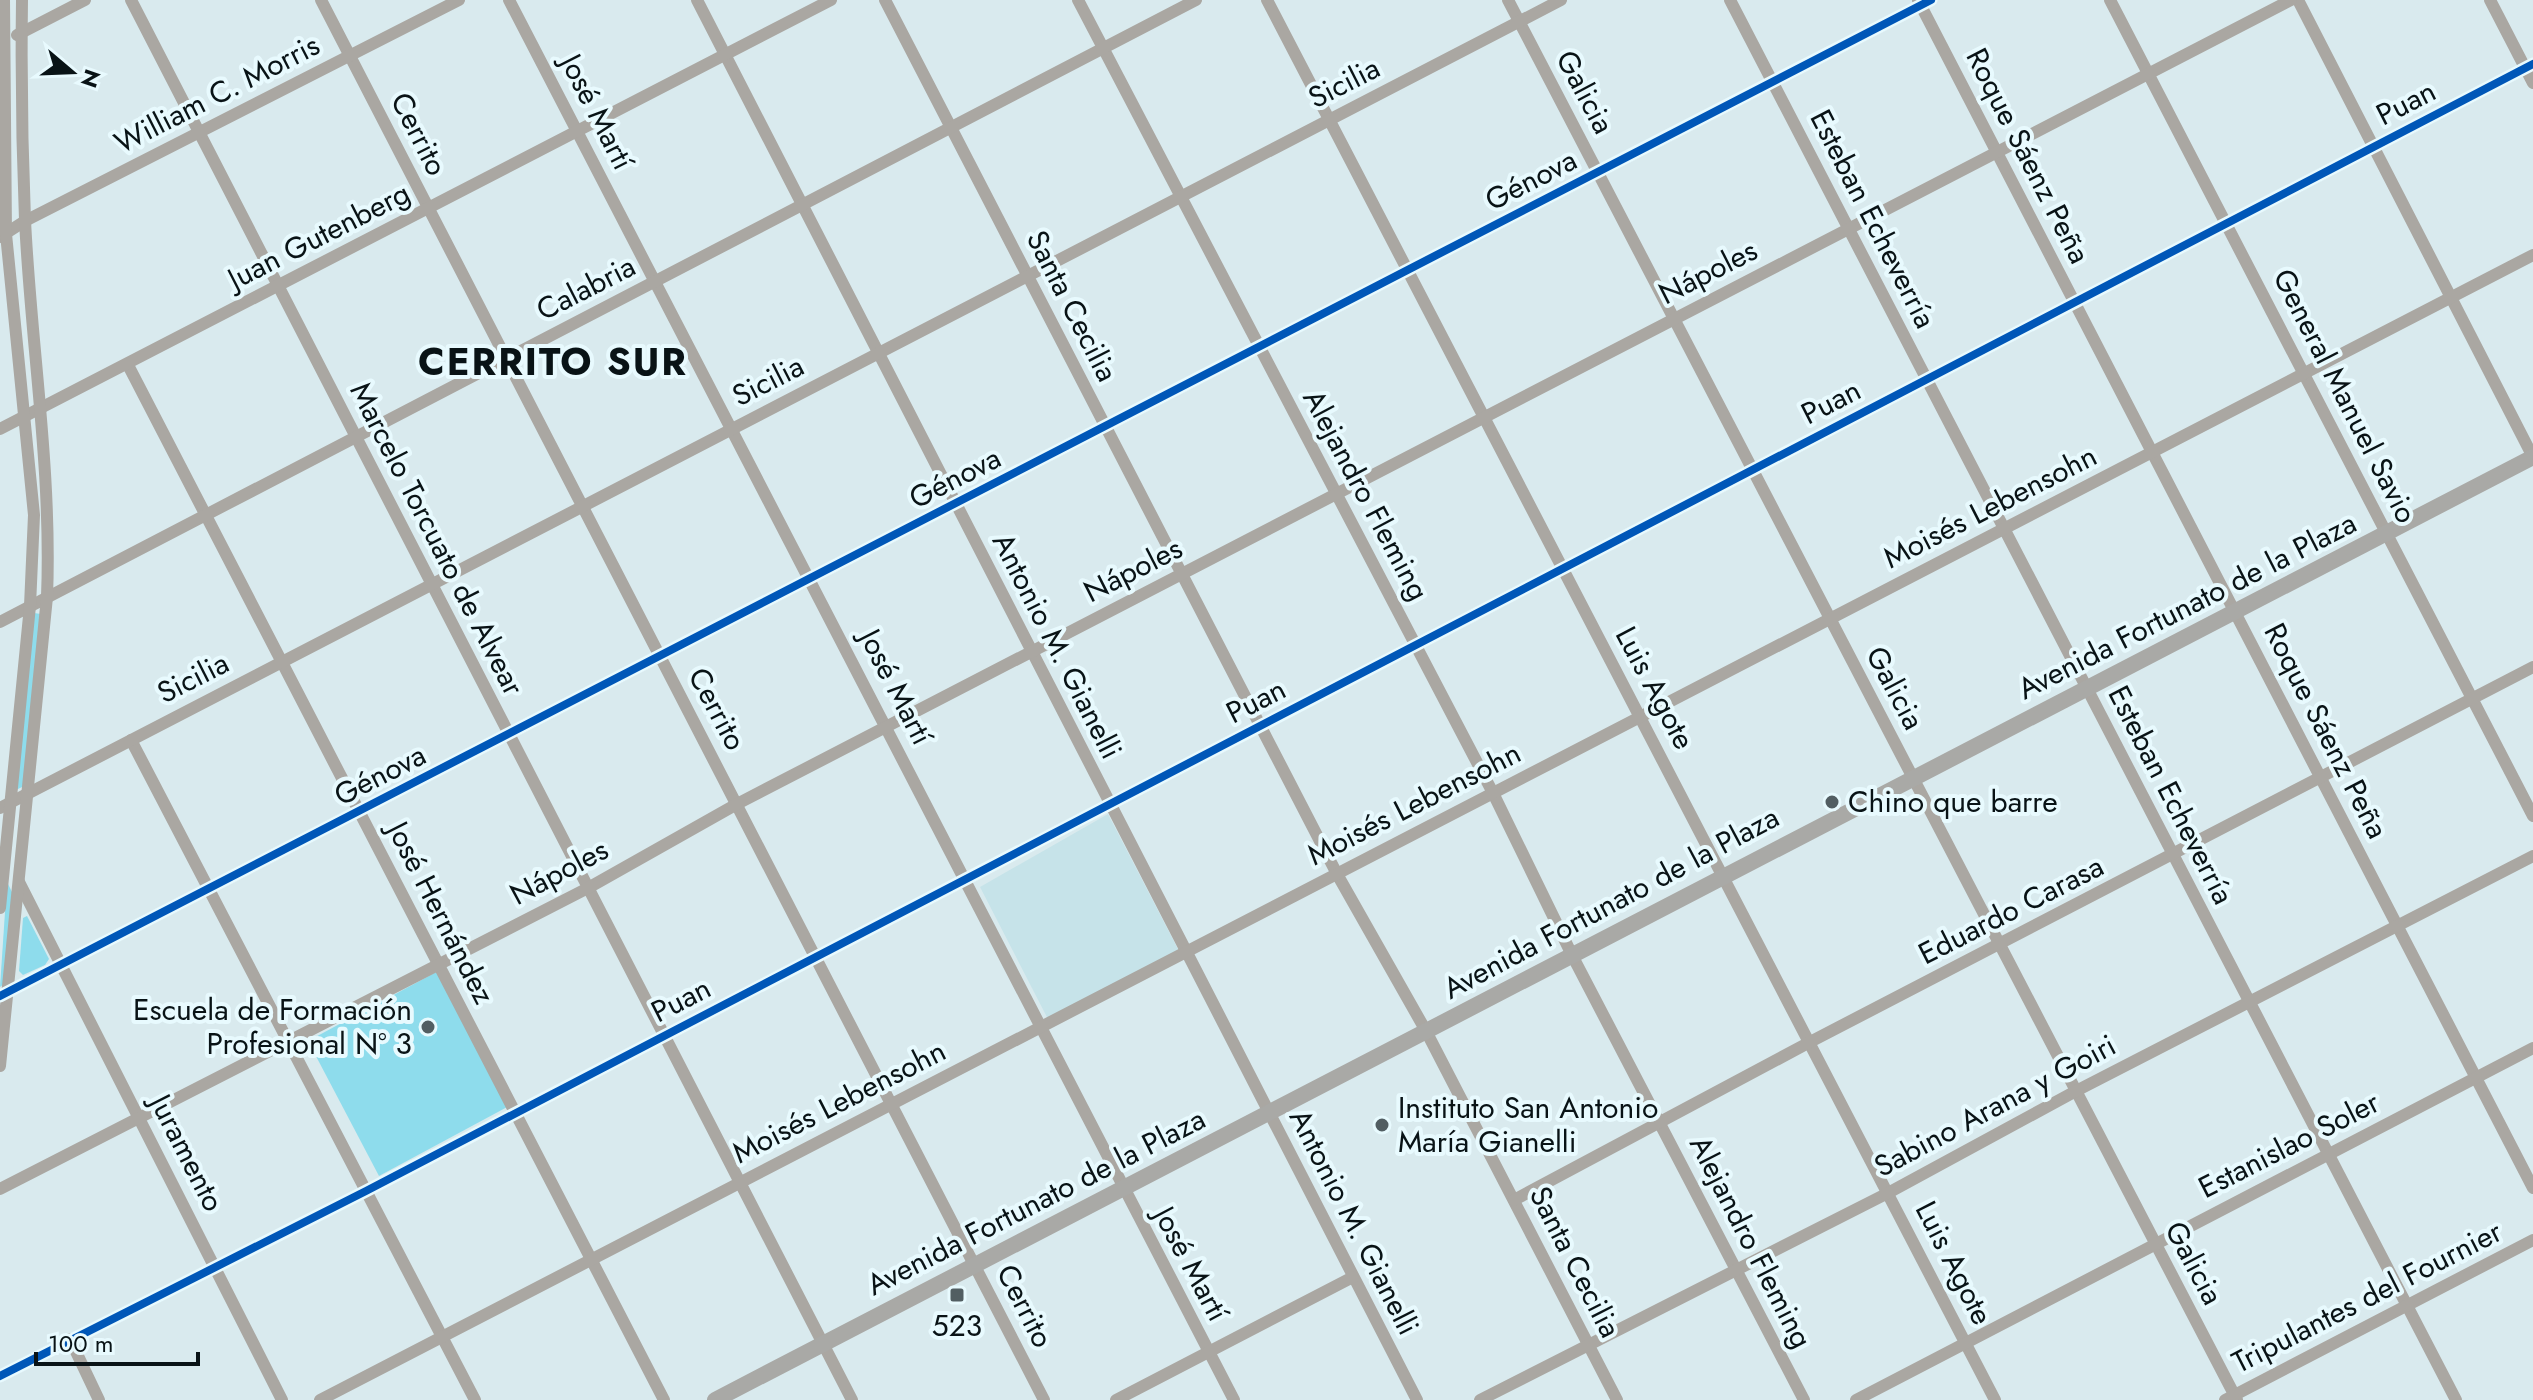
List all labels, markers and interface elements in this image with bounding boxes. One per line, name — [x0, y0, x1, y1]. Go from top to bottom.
street label: William C. Morris — [107, 23, 327, 164]
north arrow — [32, 32, 112, 112]
street label: Roque Sáenz Peña — [1956, 41, 2101, 271]
street label: Galicia — [1546, 42, 1625, 141]
street label: José Martí — [548, 43, 645, 178]
street label: Sicilia — [1300, 46, 1387, 119]
text: N — [73, 65, 109, 92]
street label: Puan — [2368, 69, 2443, 136]
street label: Cerrito — [380, 85, 459, 183]
street label: Esteban Echeverría — [1800, 102, 1947, 336]
street label: Génova — [1477, 138, 1584, 221]
street label: Juan Gutenberg — [217, 171, 417, 302]
street label: Santa Cecilia — [1016, 223, 1129, 389]
street label: Nápoles — [1651, 228, 1765, 315]
street label: Calabria — [529, 244, 643, 331]
street label: General Manuel Savio — [2263, 261, 2428, 530]
district label: CERRITO SUR — [418, 334, 688, 389]
street label: Sicilia — [724, 344, 811, 417]
street label: Puan — [1793, 368, 1868, 435]
street label: Marcelo Torcuato de Alvear — [340, 375, 535, 703]
street label: Alejandro Fleming — [1293, 382, 1440, 608]
street label: Moisés Lebensohn — [1876, 434, 2104, 579]
street label: Génova — [901, 436, 1008, 519]
street label: Avenida Fortunato de la Plaza — [2010, 501, 2364, 710]
street label: Antonio M. Gianelli — [982, 525, 1133, 766]
street label: Nápoles — [1076, 526, 1190, 613]
street label: Roque Sáenz Peña — [2254, 616, 2399, 846]
street label: José Martí — [847, 618, 944, 753]
street label: Luis Agote — [1605, 619, 1706, 757]
street label: Galicia — [1856, 638, 1935, 737]
street label: Sicilia — [149, 641, 236, 714]
street label: Cerrito — [678, 660, 757, 758]
street label: Puan — [1218, 667, 1293, 734]
street label: Esteban Echeverría — [2098, 678, 2245, 912]
street label: Moisés Lebensohn — [1300, 731, 1528, 876]
street label: Génova — [326, 733, 433, 816]
place label: Chino que barre — [1848, 780, 2058, 823]
marker: Chino que barre — [1823, 793, 1841, 811]
street label: Avenida Fortunato de la Plaza — [1435, 796, 1786, 1010]
street label: José Hernández — [375, 811, 506, 1011]
street label: Nápoles — [502, 828, 616, 915]
street label: Eduardo Carasa — [1911, 844, 2111, 975]
street label: Puan — [643, 966, 718, 1033]
place label: Escuela de Formación Profesional N° 3 — [133, 988, 412, 1065]
marker: Escuela de Formación Profesional N° 3 — [419, 1018, 437, 1036]
street label: Sabino Arana y Goiri — [1866, 1024, 2123, 1188]
street label: Moisés Lebensohn — [725, 1029, 953, 1174]
street label: Estanislao Soler — [2191, 1080, 2387, 1209]
street label: Juramento — [138, 1083, 235, 1219]
place label: Instituto San Antonio María Gianelli — [1398, 1086, 1658, 1163]
street label: Avenida Fortunato de la Plaza — [859, 1097, 1213, 1306]
street label: Antonio M. Gianelli — [1279, 1101, 1430, 1342]
marker: Instituto San Antonio María Gianelli — [1373, 1116, 1391, 1134]
street label: Alejandro Fleming — [1679, 1128, 1824, 1356]
street label: Santa Cecilia — [1519, 1179, 1632, 1345]
street label: Luis Agote — [1905, 1194, 2004, 1332]
street label: José Martí — [1141, 1195, 1240, 1330]
street label: Tripulantes del Fournier — [2224, 1210, 2510, 1383]
street label: Galicia — [2155, 1213, 2234, 1312]
street label: Cerrito — [986, 1257, 1065, 1355]
marker: 523 — [948, 1286, 966, 1304]
place label: 523 — [932, 1304, 982, 1347]
scale bar — [36, 1316, 198, 1366]
text: 100 m — [48, 1326, 114, 1361]

